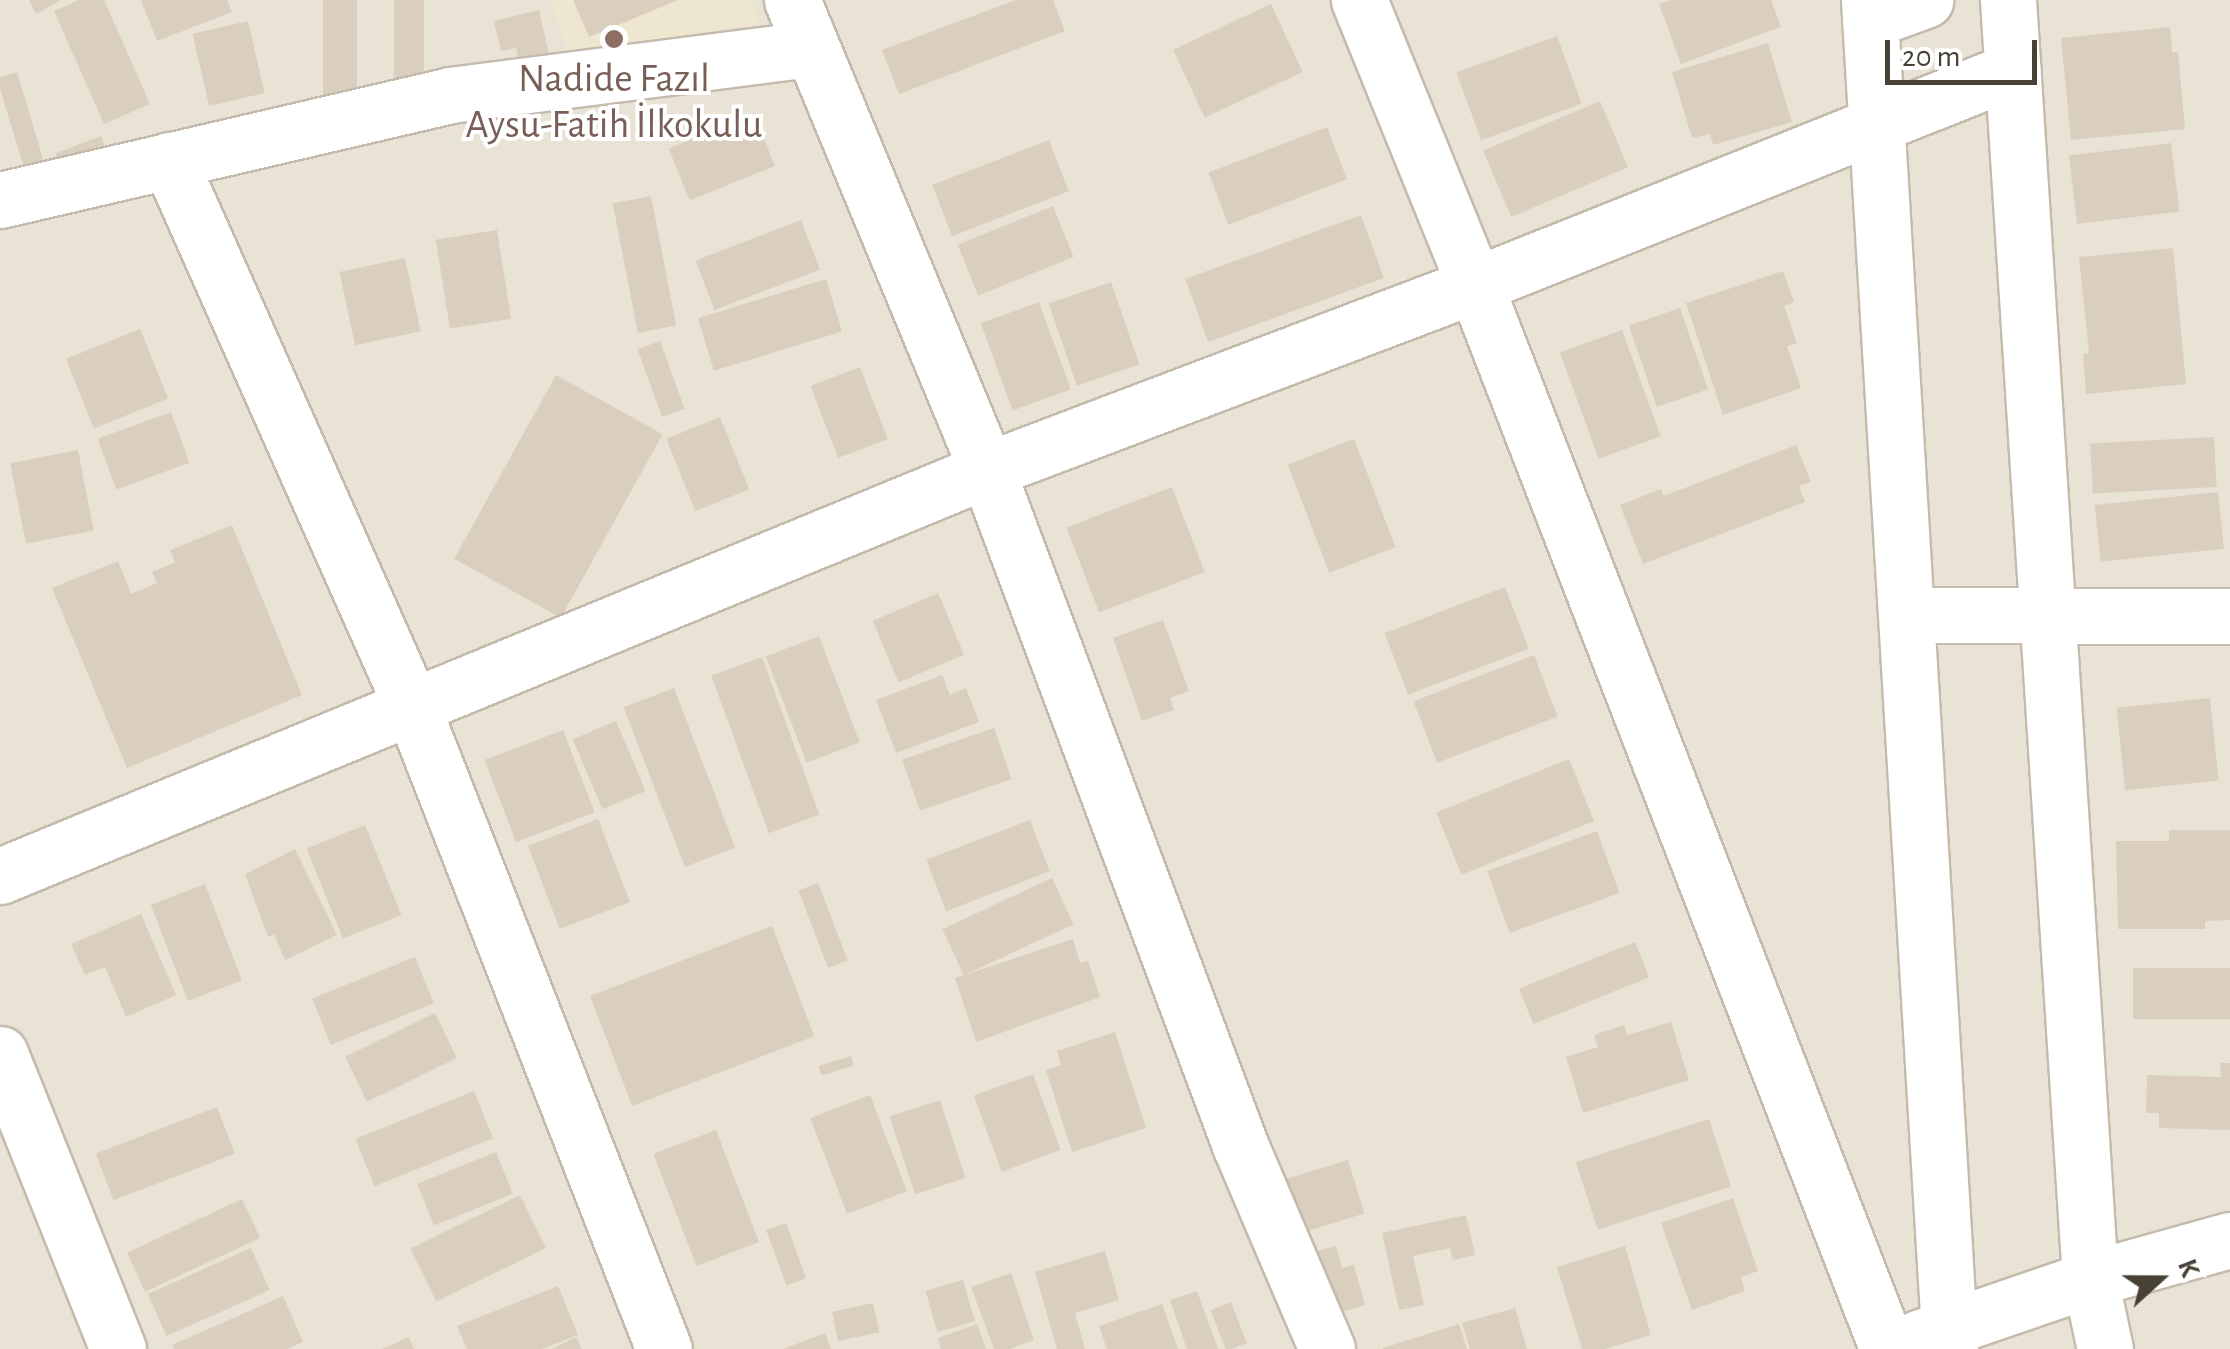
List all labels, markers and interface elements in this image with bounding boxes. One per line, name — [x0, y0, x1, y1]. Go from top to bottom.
scale bar — [1890, 20, 2042, 82]
marker: Nadide Fazıl Aysu-Fatih İlkokulu — [603, 28, 625, 50]
text: 20 m — [1902, 42, 1960, 72]
place label: Nadide Fazıl Aysu-Fatih İlkokulu — [466, 55, 762, 149]
north arrow — [2110, 1229, 2210, 1329]
text: K — [2172, 1256, 2204, 1281]

